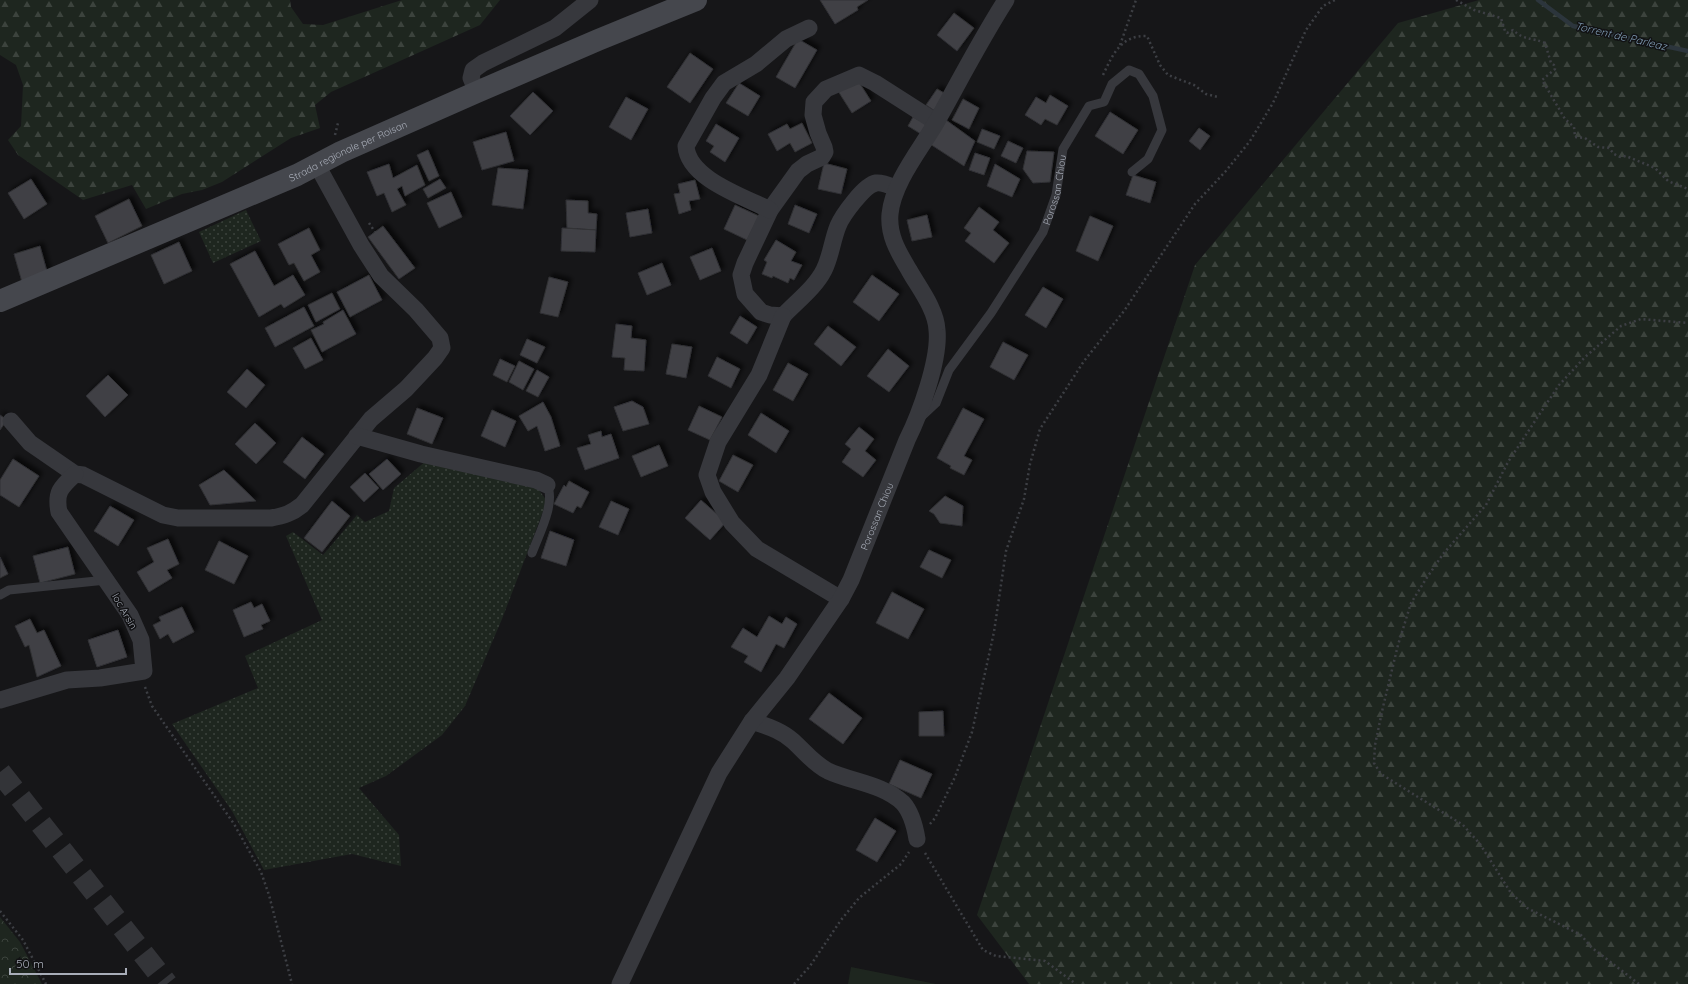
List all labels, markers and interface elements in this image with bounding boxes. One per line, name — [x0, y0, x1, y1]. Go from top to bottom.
water label: Torrent de Parleaz — [1574, 19, 1670, 54]
street label: Strada regionale per Roisan — [287, 118, 409, 185]
street label: Porossan Chiou — [1040, 154, 1069, 227]
street label: Porossan Chiou — [858, 481, 896, 552]
street label: loc Arsin — [109, 591, 140, 631]
scale bar — [10, 950, 126, 976]
text: 50 m — [16, 956, 44, 971]

